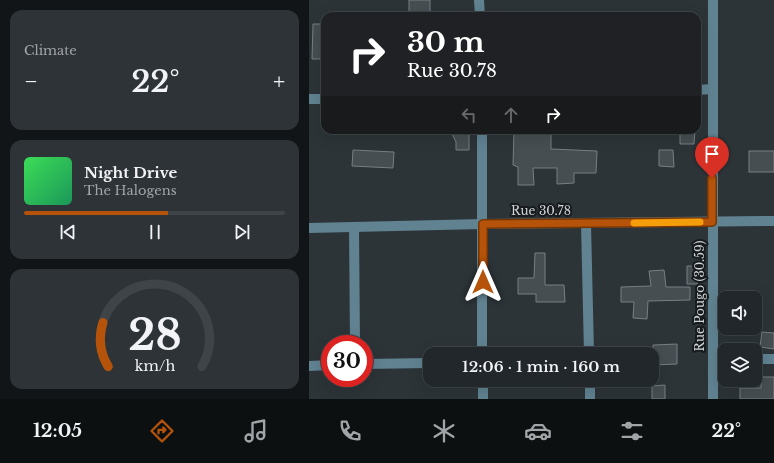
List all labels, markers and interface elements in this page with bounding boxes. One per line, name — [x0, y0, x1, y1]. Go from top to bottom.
text: 30 m — [407, 25, 484, 60]
icon: right — [341, 28, 393, 80]
text: Climate — [24, 42, 77, 59]
text: Rue 30.78 — [407, 60, 497, 82]
text: 22° — [131, 63, 180, 100]
text: − — [24, 68, 38, 95]
text: + — [273, 68, 285, 95]
icon: left — [458, 104, 480, 126]
icon: ahead — [500, 104, 522, 126]
icon: right — [542, 104, 564, 126]
pin — [695, 137, 729, 178]
icon: arrive — [701, 143, 723, 165]
text: Night Drive — [84, 163, 177, 182]
text: The Halogens — [84, 182, 177, 199]
street label: Rue 30.78 — [511, 203, 571, 218]
icon: previous — [57, 221, 79, 243]
icon: pause — [144, 221, 166, 243]
icon: next — [231, 221, 253, 243]
street label: Rue Pougo (30.59) — [692, 240, 707, 352]
position arrow — [462, 261, 504, 303]
map controls — [718, 291, 762, 387]
button: sound — [718, 291, 762, 335]
text: 28 — [128, 310, 181, 361]
speed limit sign: 30 — [321, 335, 373, 387]
button: layers — [718, 343, 762, 387]
text: km/h — [134, 357, 175, 375]
text: 12:06 · 1 min · 160 m — [462, 357, 620, 376]
icon: directions — [148, 417, 176, 445]
icon: music — [242, 417, 270, 445]
icon: phone — [336, 417, 364, 445]
icon: climate — [430, 417, 458, 445]
icon: car — [524, 417, 552, 445]
icon: filters — [618, 417, 646, 445]
text: 12:05 — [33, 420, 82, 442]
text: 22° — [712, 420, 741, 442]

